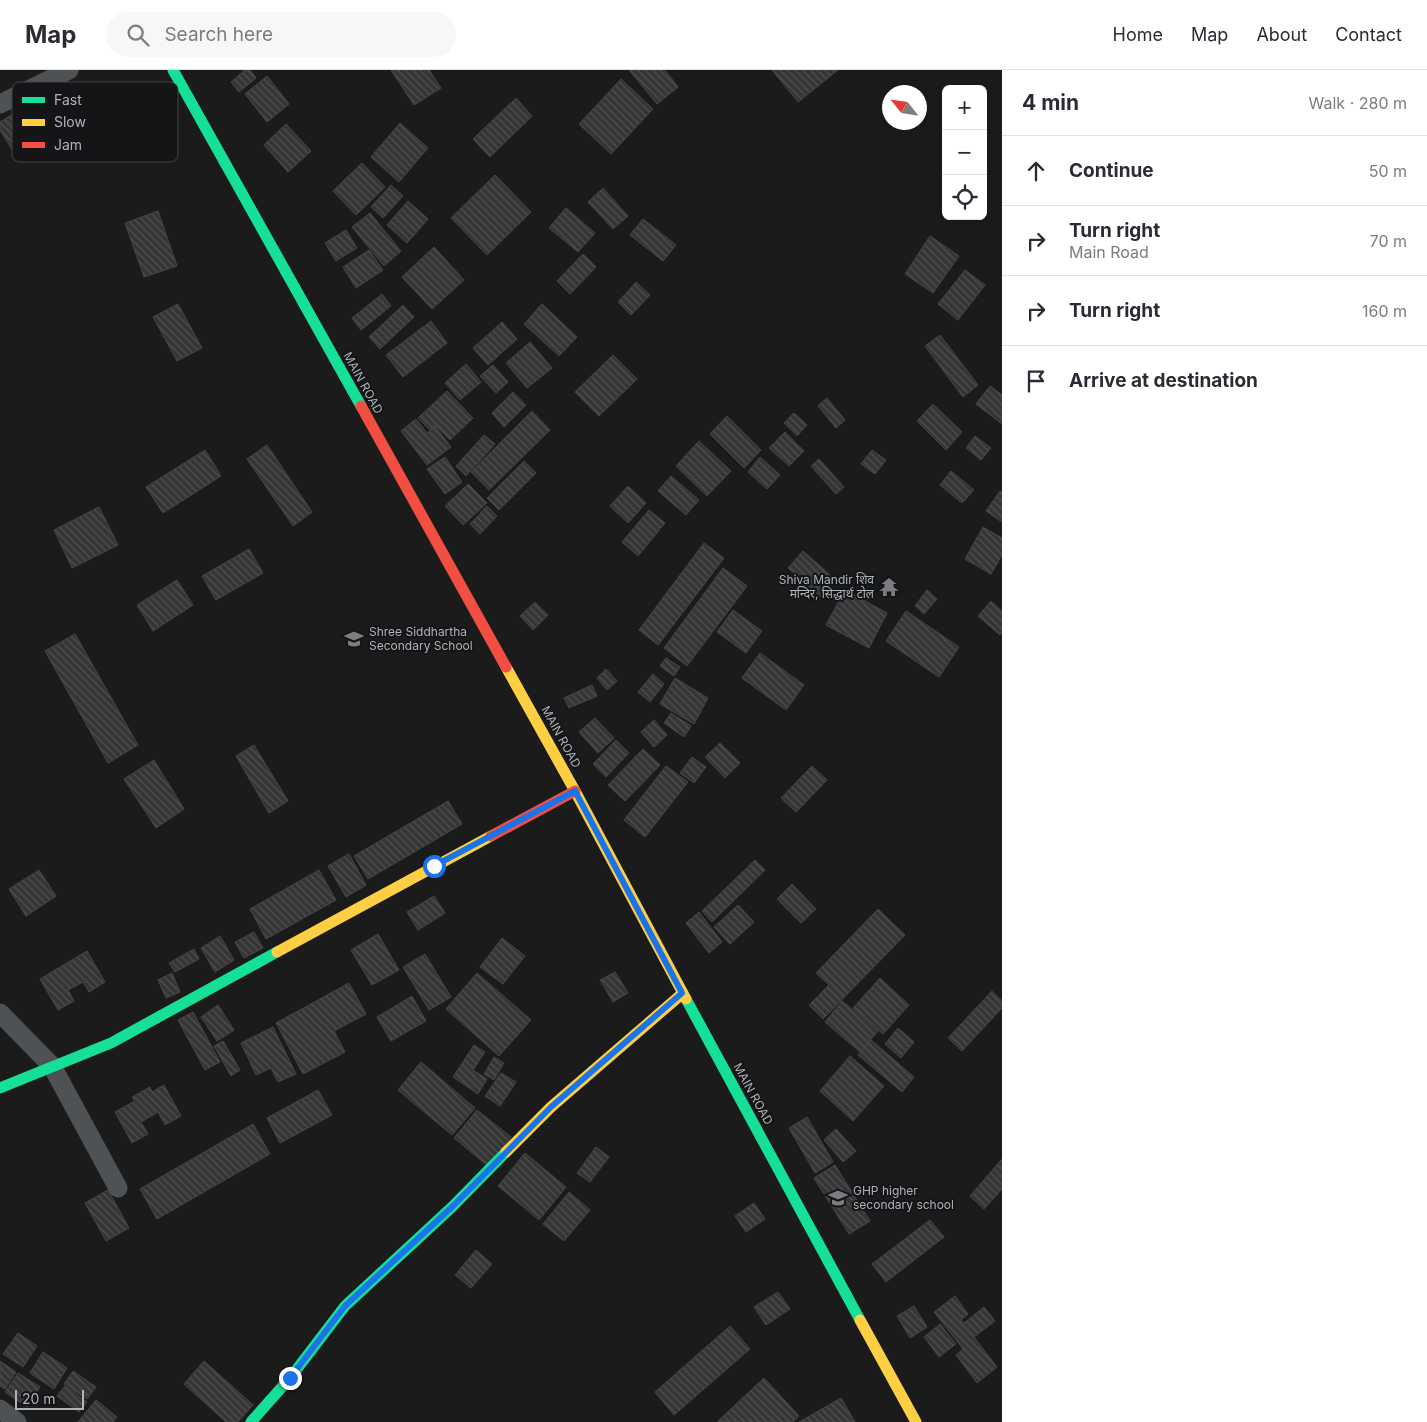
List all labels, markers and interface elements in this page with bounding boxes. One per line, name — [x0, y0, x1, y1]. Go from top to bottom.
search box — [106, 12, 456, 57]
text: Map — [25, 20, 76, 49]
icon: search — [124, 21, 152, 49]
text: Search here — [164, 23, 273, 46]
text: Home — [1113, 24, 1163, 45]
text: Map — [1191, 24, 1228, 45]
text: About — [1256, 24, 1307, 45]
text: Contact — [1335, 24, 1402, 45]
legend — [12, 82, 178, 162]
north arrow — [882, 85, 927, 130]
map controls — [942, 85, 987, 220]
button: + — [942, 85, 987, 130]
text: 4 min — [1022, 90, 1079, 115]
text: Fast — [54, 91, 82, 108]
text: Walk · 280 m — [1309, 93, 1407, 113]
text: Slow — [54, 113, 86, 130]
button: − — [942, 130, 987, 175]
text: Jam — [54, 136, 82, 153]
icon: ahead — [1022, 157, 1050, 185]
text: Continue — [1069, 159, 1154, 182]
text: 50 m — [1369, 161, 1407, 181]
button: locate — [942, 175, 987, 220]
text: Turn right — [1069, 219, 1160, 242]
icon: right — [1022, 227, 1050, 255]
text: 70 m — [1370, 231, 1407, 251]
text: Main Road — [1069, 242, 1149, 262]
icon: right — [1022, 297, 1050, 325]
text: Turn right — [1069, 299, 1160, 322]
text: 160 m — [1362, 301, 1407, 321]
street label: MAIN ROAD — [340, 349, 387, 416]
icon: arrive — [1022, 367, 1050, 395]
text: Arrive at destination — [1069, 369, 1258, 392]
place label: Shiva Mandir शिव मन्दिर, सिद्धार्थ टोल — [779, 572, 875, 601]
temple icon: Shiva Mandir शिव मन्दिर, सिद्धार्थ टोल — [878, 576, 900, 598]
place label: Shree Siddhartha Secondary School — [369, 624, 473, 653]
school or university icon: Shree Siddhartha Secondary School — [343, 628, 365, 650]
street label: MAIN ROAD — [538, 703, 585, 770]
route start — [423, 855, 446, 878]
street label: MAIN ROAD — [730, 1060, 777, 1127]
place label: GHP higher secondary school — [853, 1183, 954, 1212]
school or university icon: GHP higher secondary school — [827, 1187, 849, 1209]
route end — [279, 1367, 302, 1390]
scale bar — [15, 1387, 84, 1410]
text: 20 m — [22, 1390, 56, 1407]

